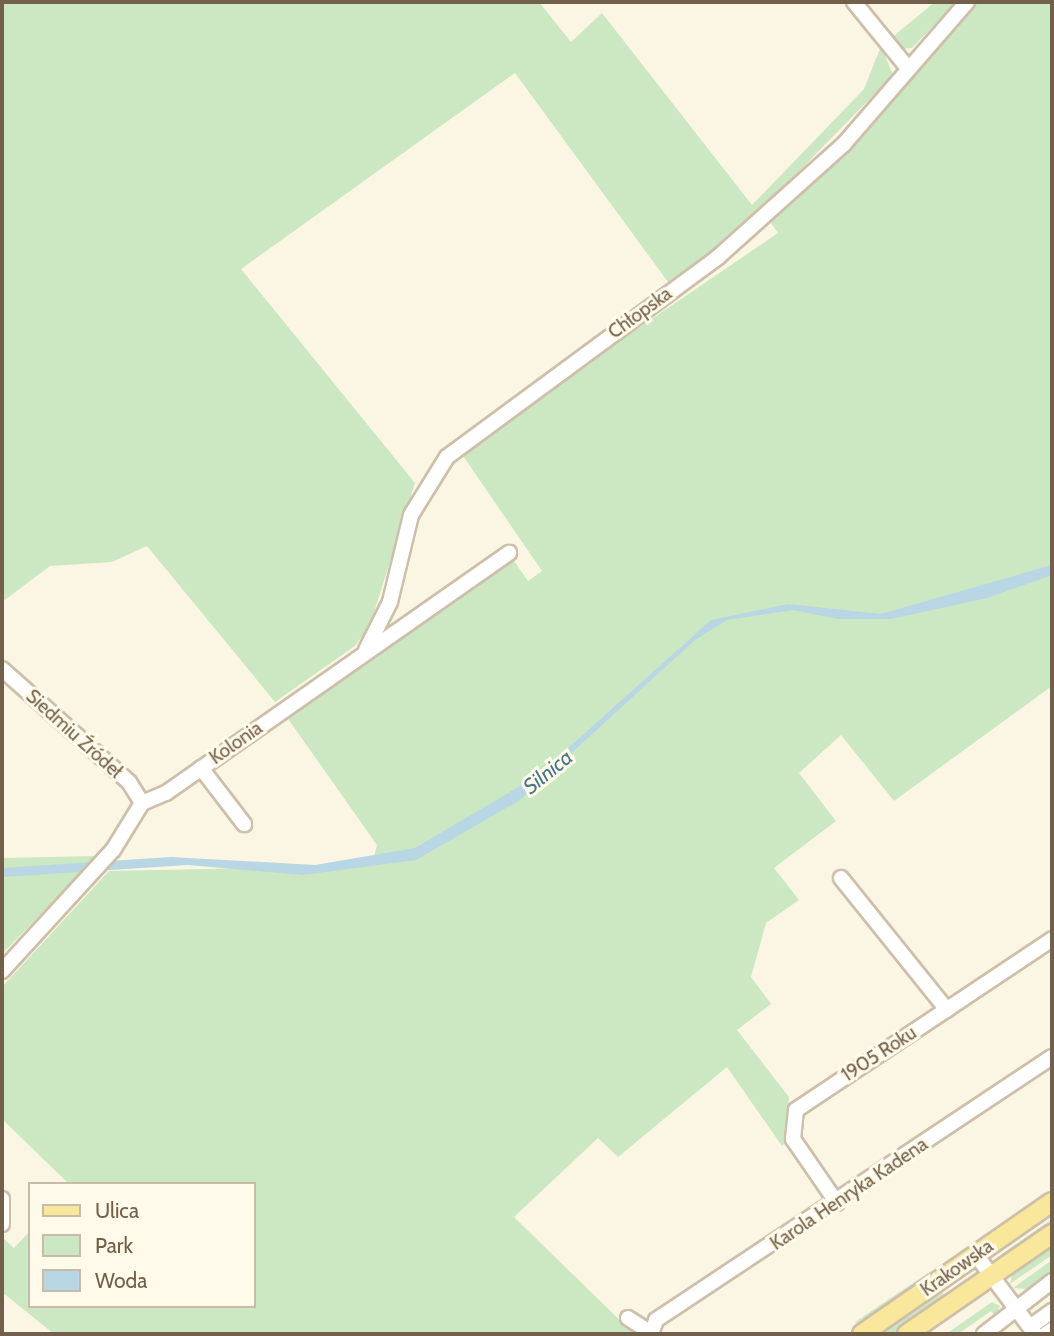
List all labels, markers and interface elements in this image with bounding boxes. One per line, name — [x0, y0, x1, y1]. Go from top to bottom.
street label: Chłopska — [604, 282, 676, 344]
street label: Siedmiu Źródeł — [21, 685, 127, 783]
street label: Kolonia — [205, 717, 267, 769]
water label: Silnica — [518, 745, 578, 799]
street label: 1905 Roku — [837, 1021, 921, 1087]
street label: Karola Henryka Kadena — [766, 1133, 932, 1255]
legend — [28, 1182, 256, 1308]
text: Ulica — [95, 1198, 139, 1223]
text: Park — [95, 1233, 133, 1258]
street label: Krakowska — [916, 1235, 998, 1301]
text: Woda — [95, 1268, 147, 1293]

